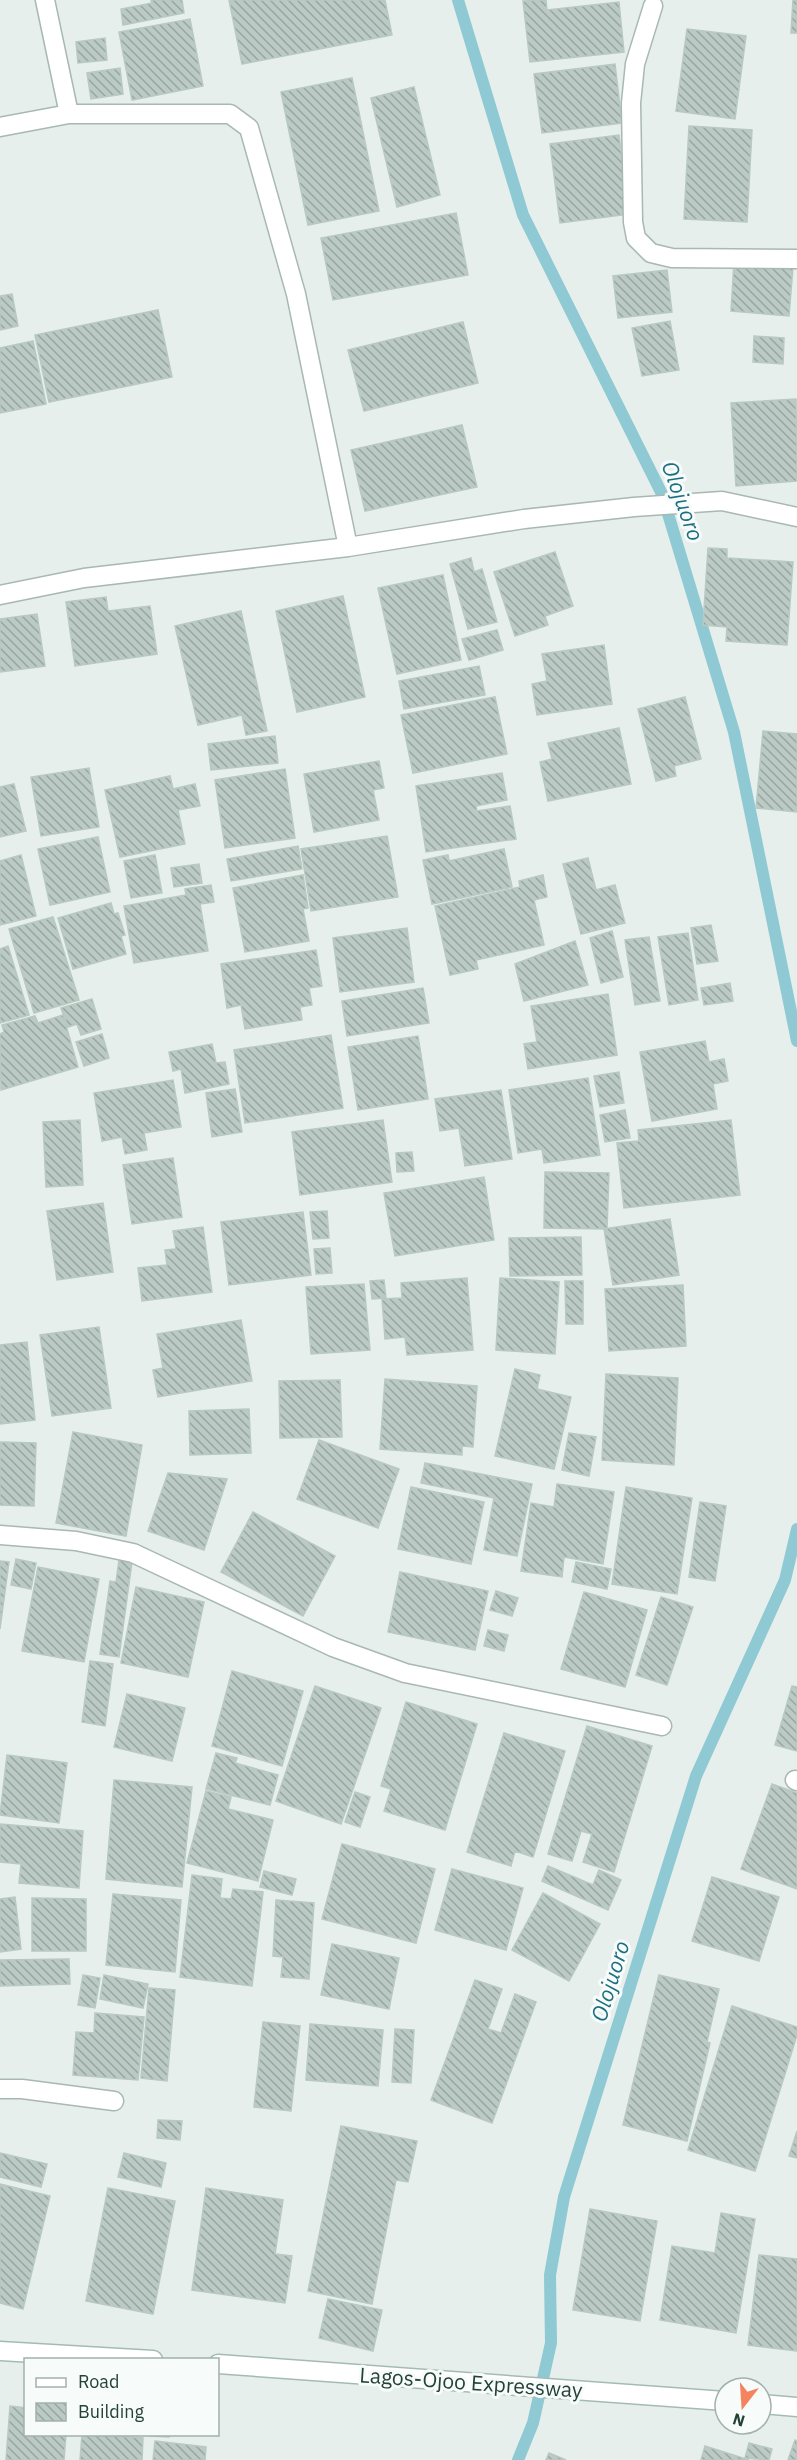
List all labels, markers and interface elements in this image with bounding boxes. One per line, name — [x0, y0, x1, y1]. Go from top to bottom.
water label: Olojuoro — [656, 457, 711, 545]
water label: Olojuoro — [584, 1937, 636, 2025]
legend — [24, 2358, 219, 2436]
street label: Lagos-Ojoo Expressway — [359, 2360, 584, 2404]
text: Road — [78, 2370, 119, 2393]
north arrow — [713, 2376, 773, 2436]
text: Building — [78, 2400, 145, 2423]
text: N — [730, 2409, 747, 2432]

